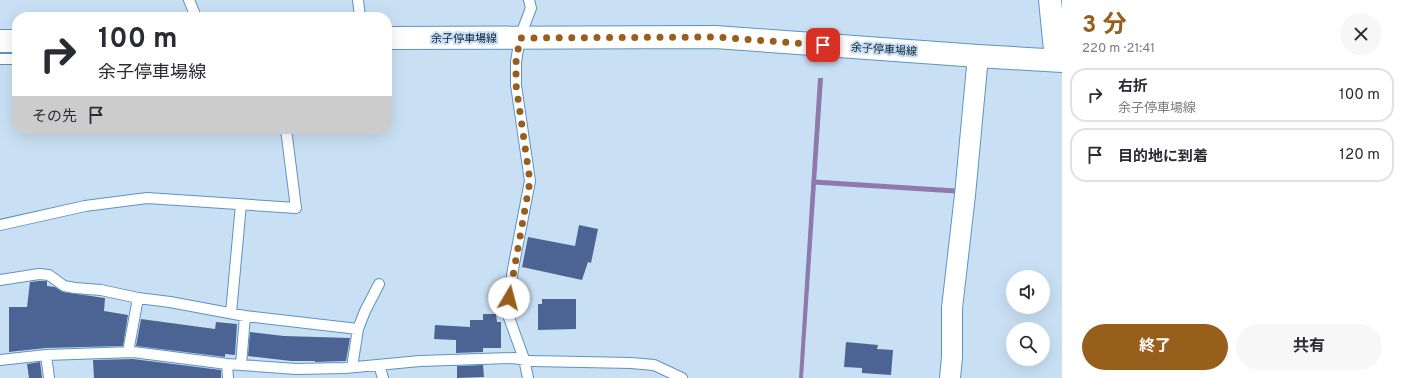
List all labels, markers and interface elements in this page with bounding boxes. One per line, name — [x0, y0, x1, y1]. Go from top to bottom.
text: 3 分 — [1082, 11, 1126, 41]
button: close — [1340, 13, 1382, 55]
text: 100 m — [98, 22, 178, 58]
icon: right — [32, 28, 84, 80]
pin — [806, 28, 840, 62]
street label: 余子停車場線 — [431, 32, 497, 46]
icon: arrive — [812, 34, 834, 56]
street label: 余子停車場線 — [851, 41, 917, 59]
text: 220 m · 21:41 — [1082, 41, 1155, 57]
text: 余子停車場線 — [98, 62, 206, 85]
text: 右折 — [1118, 78, 1148, 97]
icon: right — [1084, 84, 1106, 106]
text: 100 m — [1339, 86, 1380, 105]
text: 余子停車場線 — [1118, 101, 1196, 117]
icon: arrive — [85, 104, 107, 126]
text: その先 — [32, 108, 77, 127]
icon: arrive — [1084, 144, 1106, 166]
text: 120 m — [1339, 146, 1380, 165]
text: 目的地に到着 — [1118, 148, 1208, 167]
map controls — [1006, 270, 1050, 366]
button: sound — [1006, 270, 1050, 314]
position arrow — [488, 277, 530, 319]
button: search — [1006, 322, 1050, 366]
button: 終了 — [1082, 324, 1228, 370]
button: 共有 — [1236, 324, 1382, 370]

